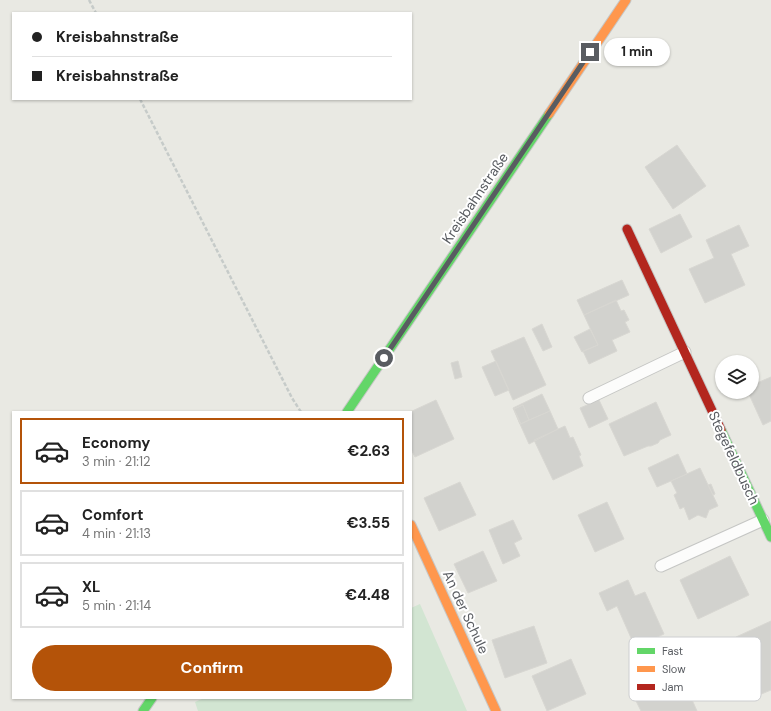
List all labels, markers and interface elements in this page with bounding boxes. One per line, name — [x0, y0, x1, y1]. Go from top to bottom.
text: Kreisbahnstraße — [56, 27, 179, 47]
callout: 1 min — [604, 38, 670, 66]
route end — [581, 43, 599, 61]
text: 1 min — [621, 43, 653, 60]
text: Kreisbahnstraße — [56, 66, 179, 86]
street label: Kreisbahnstraße — [438, 149, 512, 247]
route start — [375, 349, 393, 367]
map controls — [715, 355, 759, 399]
button: layers — [715, 355, 759, 399]
street label: Stegefeldbusch — [704, 408, 764, 508]
icon: car — [34, 433, 70, 469]
text: Economy — [82, 433, 150, 453]
text: €2.63 — [348, 441, 390, 461]
text: 3 min · 21:12 — [82, 453, 151, 470]
icon: car — [34, 505, 70, 541]
text: Comfort — [82, 505, 143, 525]
text: €3.55 — [347, 513, 390, 533]
text: 4 min · 21:13 — [82, 525, 151, 542]
street label: An der Schule — [439, 567, 493, 657]
icon: car — [34, 577, 70, 613]
text: XL — [82, 577, 100, 597]
text: €4.48 — [345, 585, 390, 605]
text: 5 min · 21:14 — [82, 597, 151, 614]
legend — [629, 637, 761, 701]
text: Fast — [662, 644, 683, 658]
button: Confirm — [32, 645, 392, 691]
text: Slow — [662, 662, 686, 676]
text: Jam — [662, 680, 683, 694]

